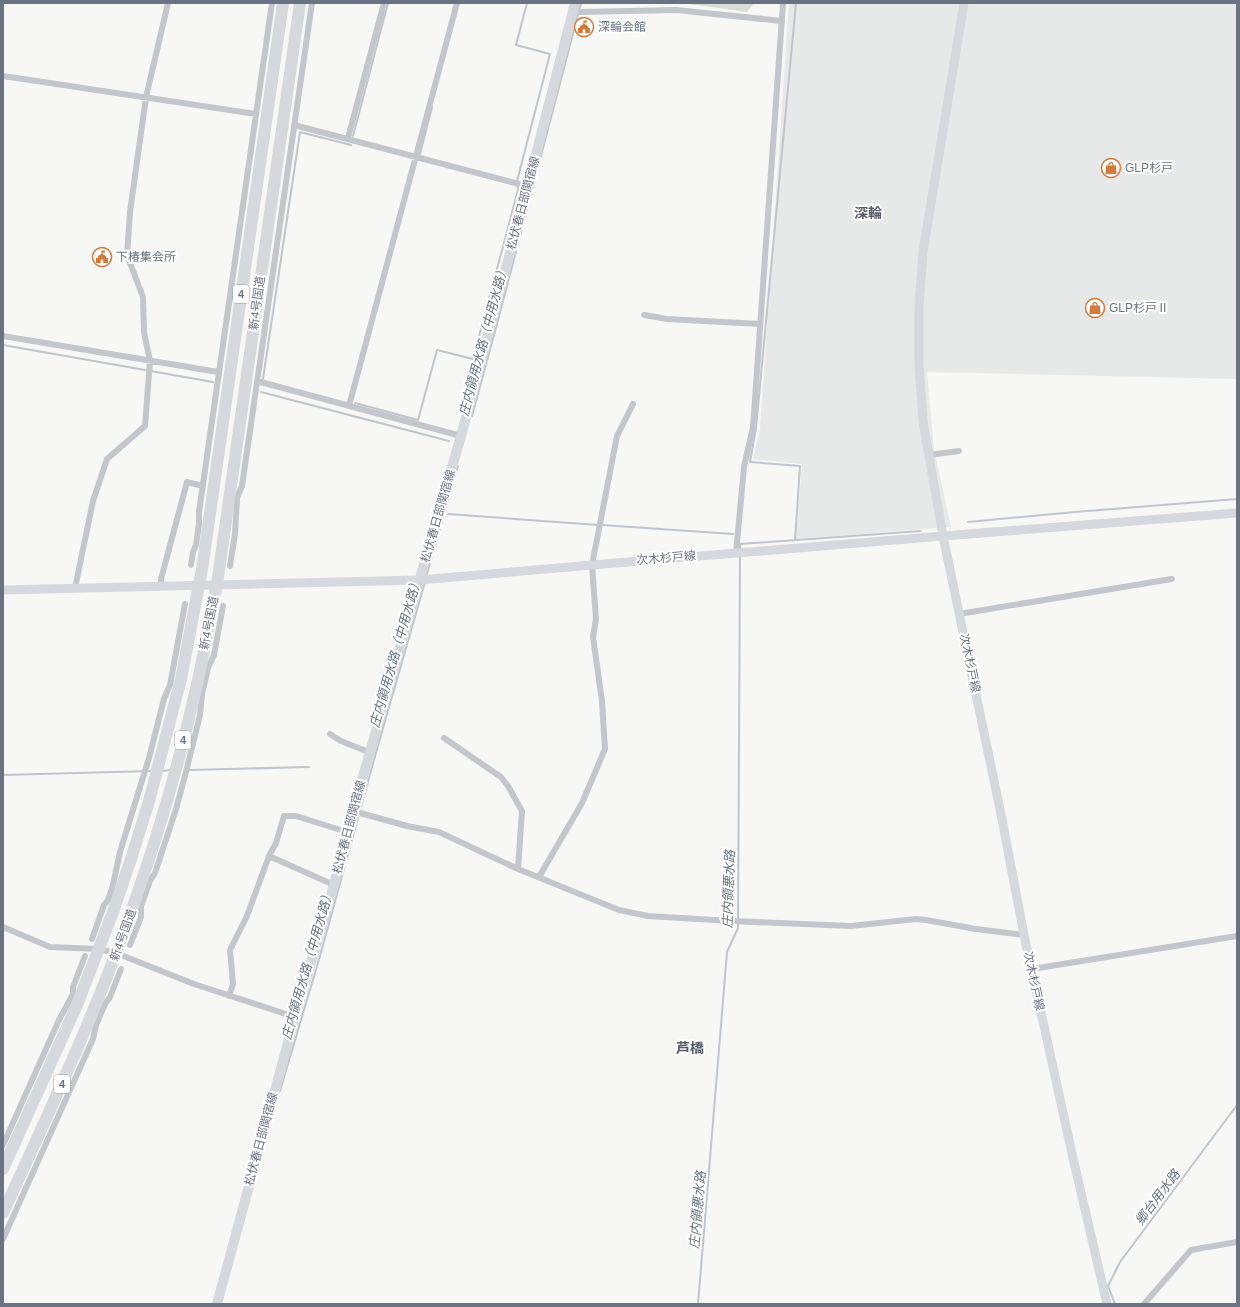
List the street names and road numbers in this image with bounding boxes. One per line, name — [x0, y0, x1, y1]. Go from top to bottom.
street label: 松伏春日部関宿線 — [504, 155, 542, 251]
street label: 新4号国道 — [246, 275, 268, 331]
road number: 4 — [233, 285, 249, 303]
street label: 松伏春日部関宿線 — [418, 468, 458, 564]
street label: 次木杉戸線 — [635, 548, 697, 568]
street label: 新4号国道 — [197, 595, 221, 651]
street label: 次木杉戸線 — [957, 632, 983, 694]
road number: 4 — [175, 731, 191, 749]
street label: 松伏春日部関宿線 — [330, 779, 368, 875]
street label: 新4号国道 — [107, 907, 139, 963]
street label: 次木杉戸線 — [1021, 950, 1047, 1012]
road number: 4 — [54, 1075, 70, 1093]
street label: 松伏春日部関宿線 — [242, 1091, 280, 1187]

